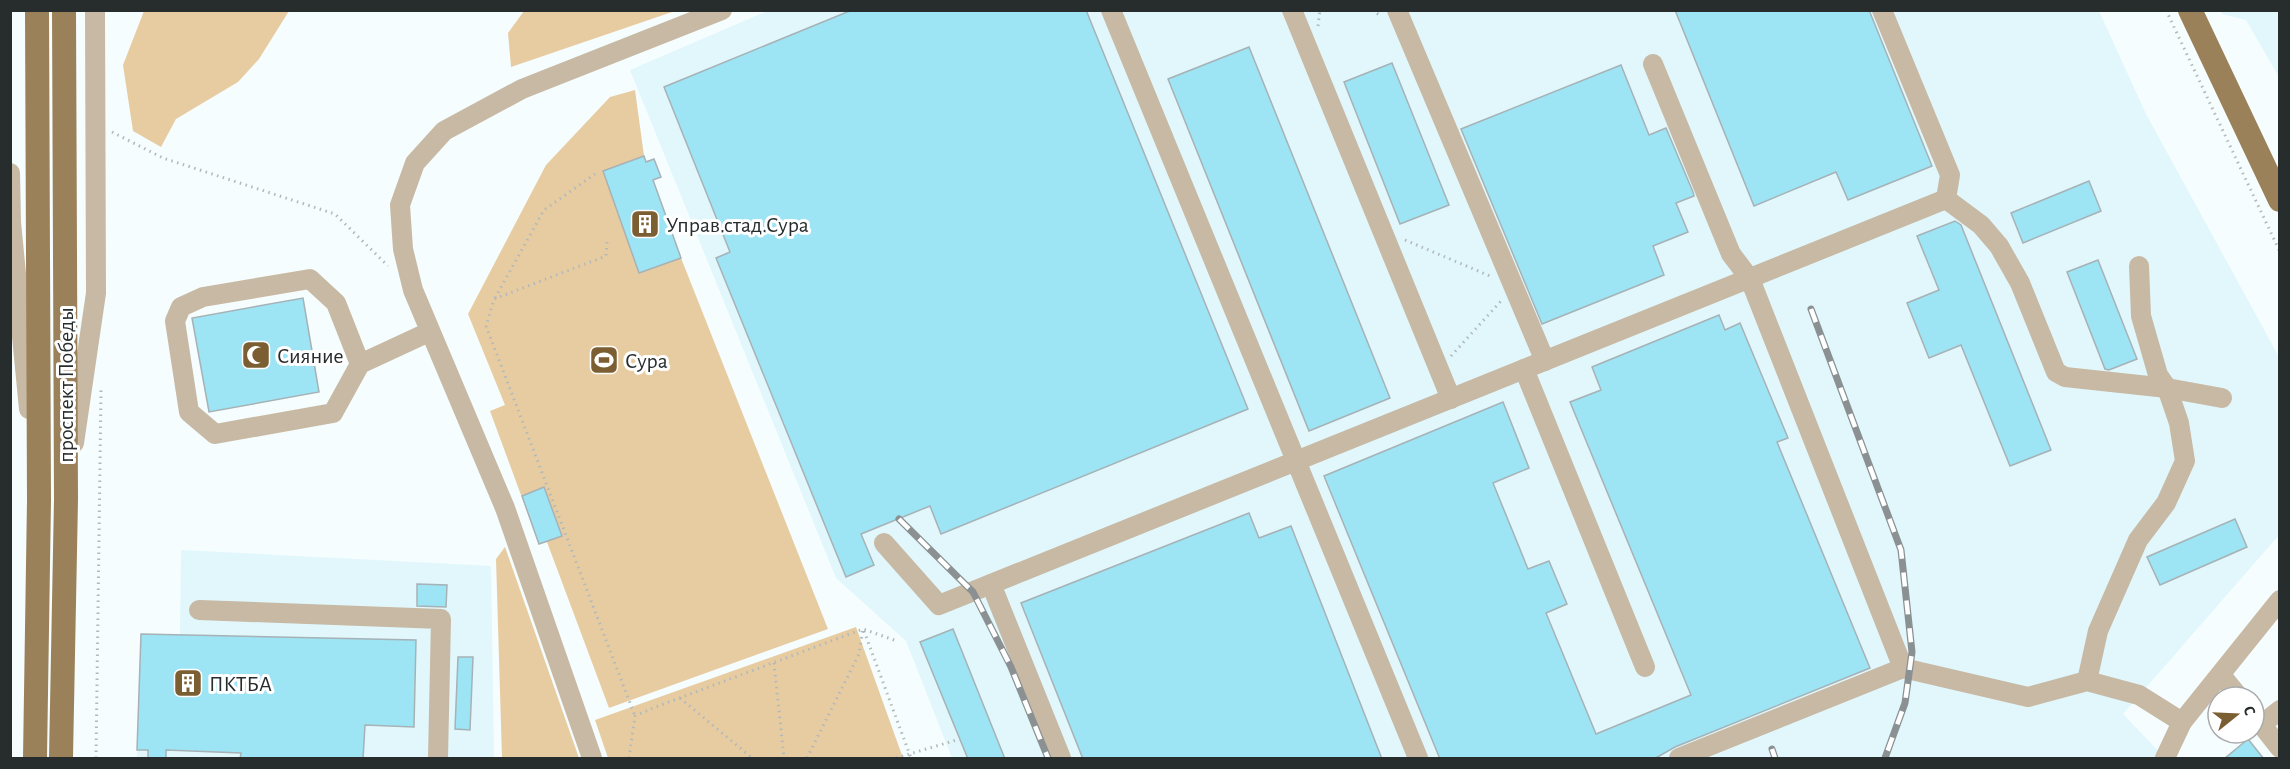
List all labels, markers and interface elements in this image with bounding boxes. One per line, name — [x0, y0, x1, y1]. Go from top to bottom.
building icon: Управ.стад.Сура — [629, 208, 661, 240]
place label: Управ.стад.Сура — [666, 214, 809, 236]
street label: проспект Победы — [55, 307, 77, 463]
mosque icon: Сияние — [240, 339, 272, 371]
sports icon: Сура — [588, 344, 620, 376]
place label: Сияние — [277, 345, 344, 367]
place label: Сура — [625, 350, 668, 372]
building icon: ПКТБА — [172, 667, 204, 699]
place label: ПКТБА — [209, 673, 272, 695]
north arrow — [2206, 685, 2266, 745]
text: С — [2240, 704, 2258, 717]

